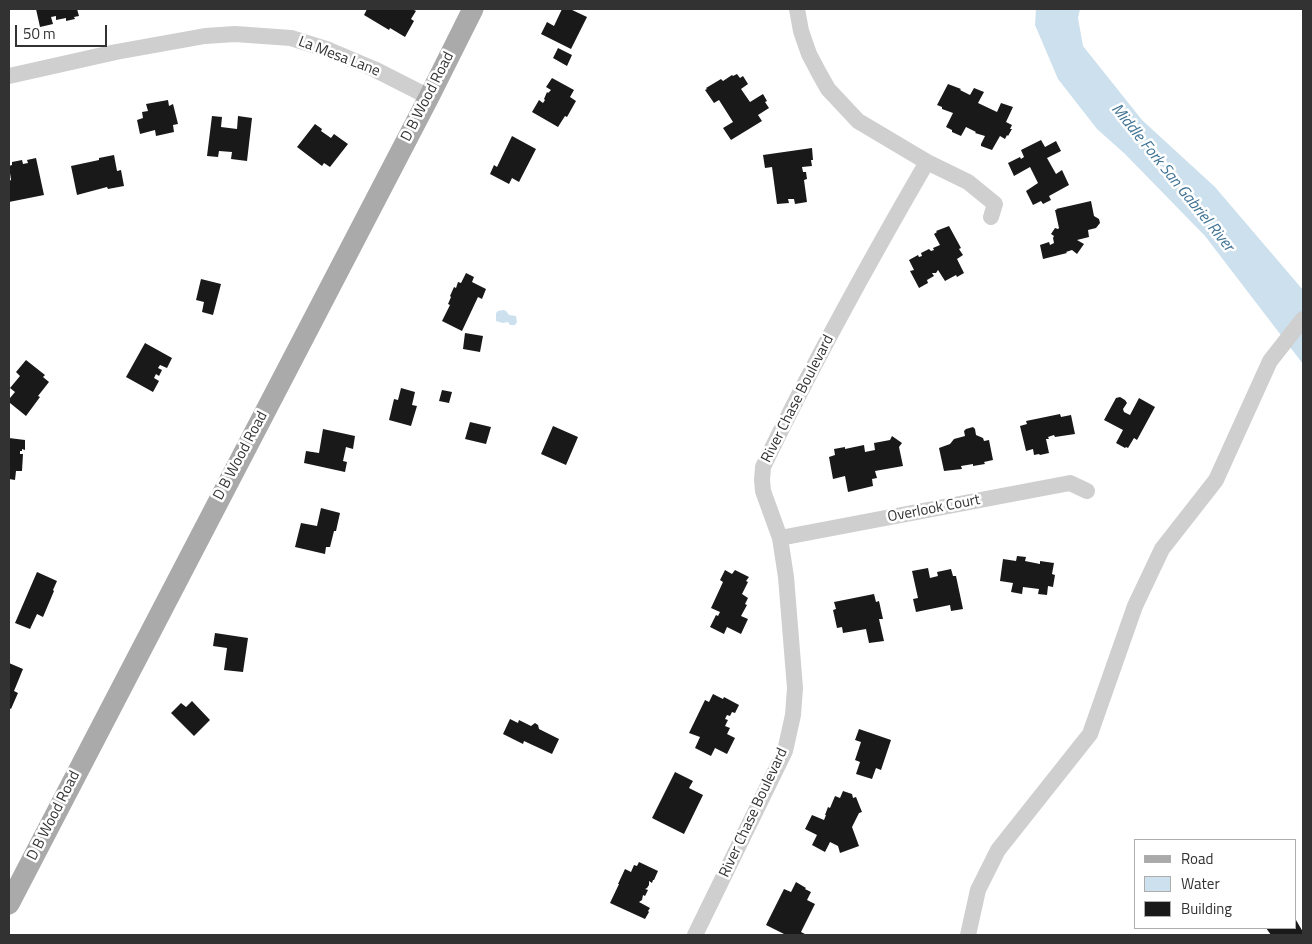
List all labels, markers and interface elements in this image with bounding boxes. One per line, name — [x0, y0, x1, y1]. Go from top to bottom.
scale bar — [18, 15, 110, 47]
text: 50 m — [23, 22, 56, 45]
street label: La Mesa Lane — [296, 33, 382, 81]
street label: D B Wood Road — [398, 49, 458, 145]
water label: Middle Fork San Gabriel River — [1107, 100, 1237, 256]
street label: River Chase Boulevard — [758, 332, 838, 466]
street label: D B Wood Road — [210, 408, 272, 504]
street label: Overlook Court — [886, 491, 982, 527]
street label: River Chase Boulevard — [716, 745, 792, 881]
street label: D B Wood Road — [24, 768, 84, 864]
legend — [1134, 839, 1297, 929]
text: Road — [1181, 847, 1213, 870]
text: Water — [1181, 872, 1220, 895]
text: Building — [1181, 897, 1232, 920]

